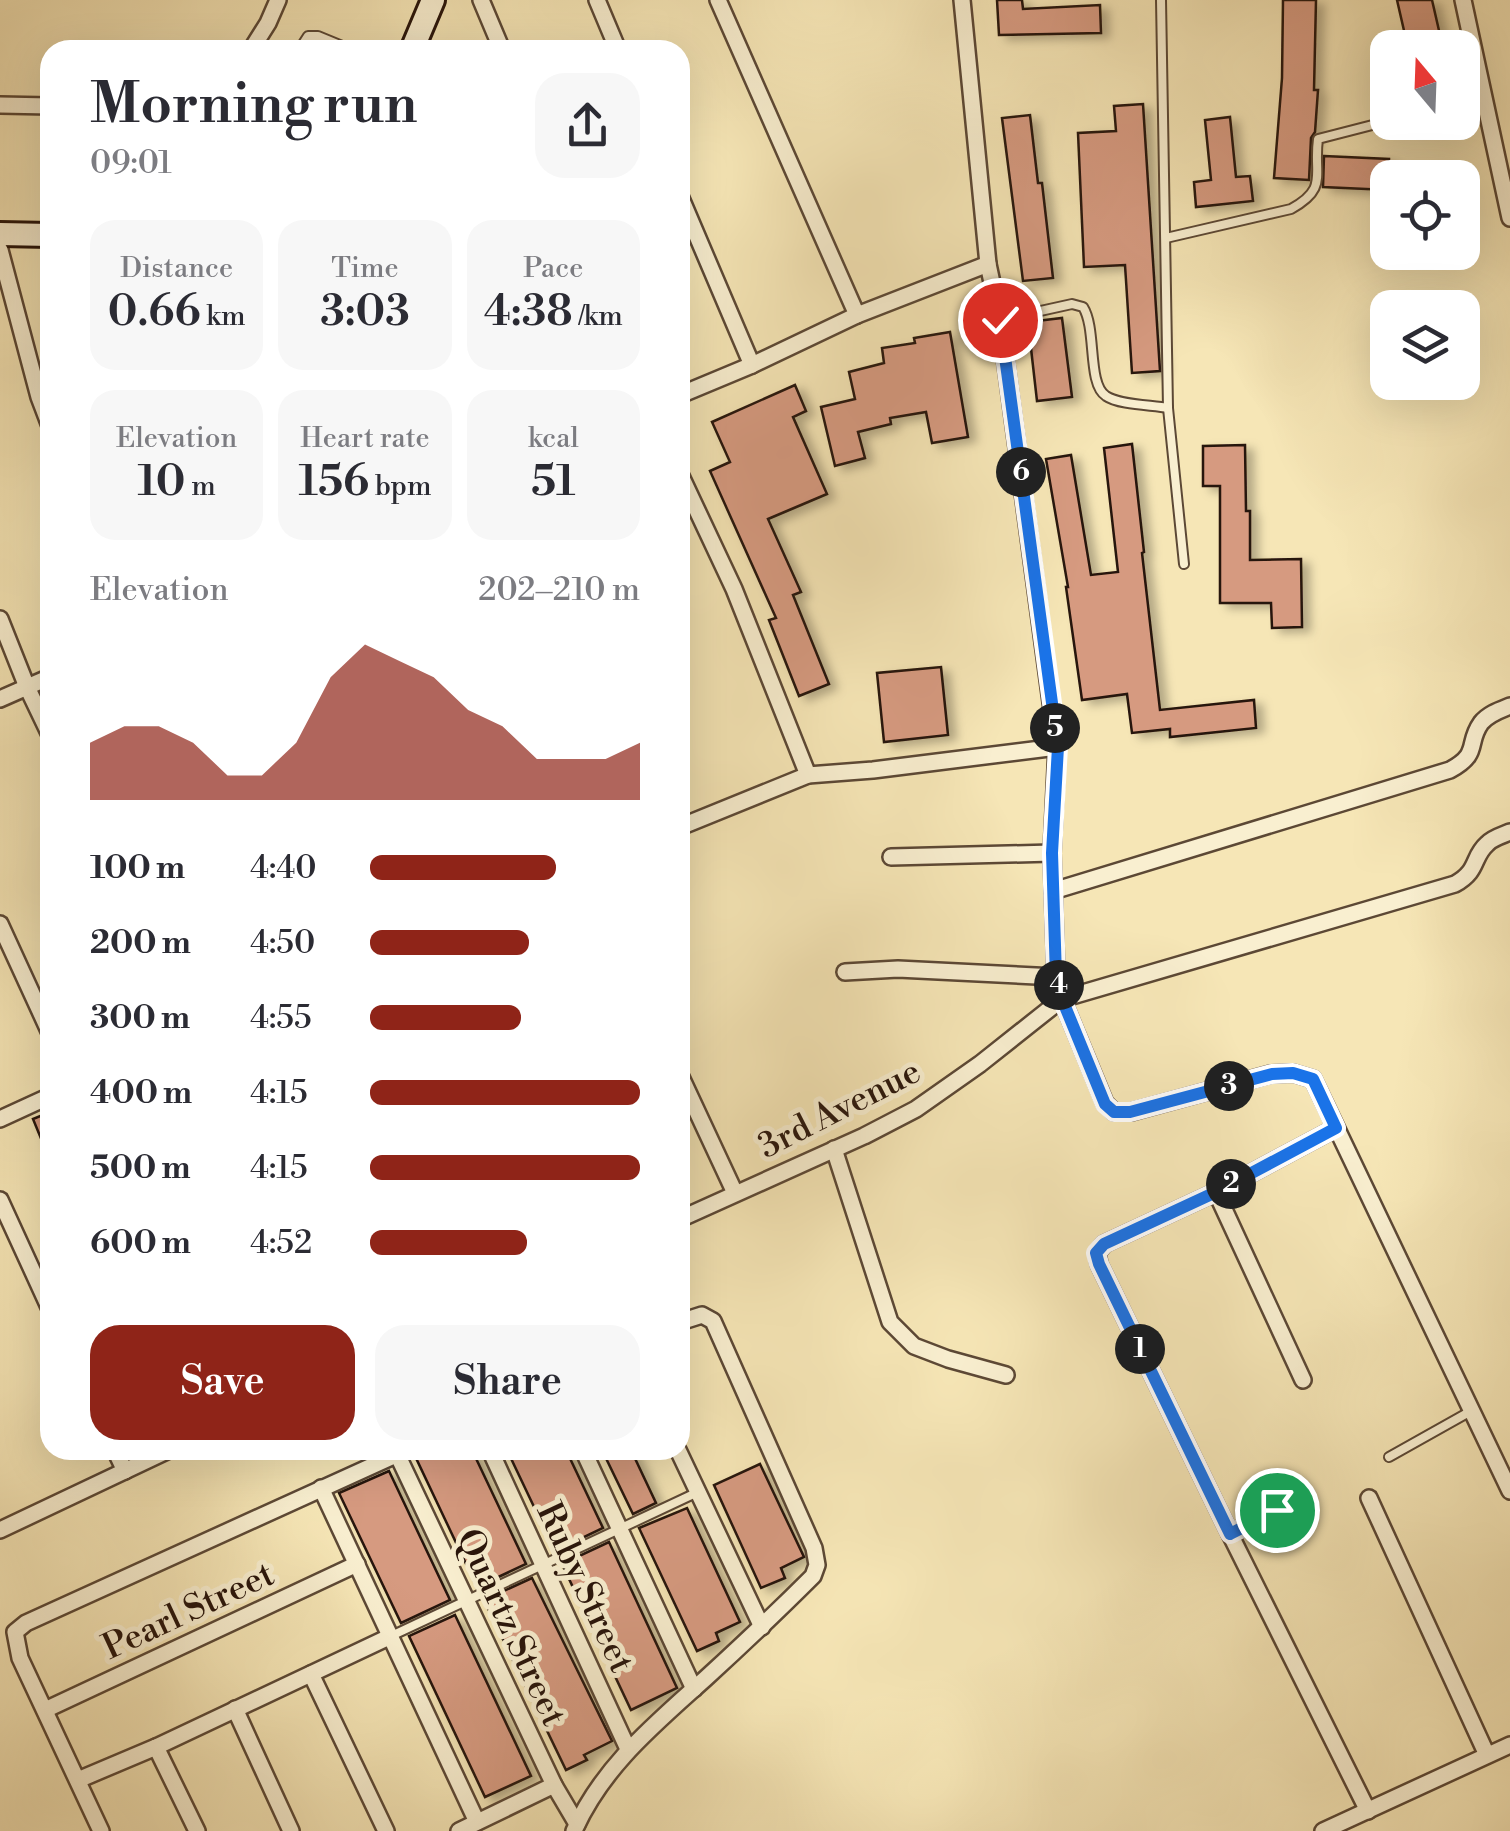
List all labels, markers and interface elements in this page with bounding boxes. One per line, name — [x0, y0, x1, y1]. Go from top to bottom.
north arrow — [1370, 30, 1480, 140]
map controls — [1370, 30, 1480, 400]
text: Morning run — [90, 71, 418, 140]
button: share — [535, 73, 640, 178]
text: 09:01 — [90, 143, 172, 183]
button: locate — [1370, 160, 1480, 270]
text: Distance — [120, 251, 233, 286]
text: Time — [331, 251, 399, 286]
text: Pace — [523, 251, 583, 286]
pin — [958, 278, 1043, 363]
text: 0.66 — [108, 286, 201, 339]
text: 3:03 — [320, 286, 410, 339]
text: 4:38 — [484, 286, 573, 339]
button: layers — [1370, 290, 1480, 400]
icon: check — [973, 293, 1028, 348]
text: km — [201, 299, 246, 334]
text: /km — [573, 299, 623, 334]
text: Elevation — [116, 421, 237, 456]
text: Heart rate — [300, 421, 430, 456]
text: kcal — [528, 421, 579, 456]
pin: 6 — [996, 447, 1046, 497]
text: 6 — [1012, 454, 1030, 489]
text: 10 — [138, 456, 185, 509]
text: 156 — [298, 456, 369, 509]
text: 51 — [531, 456, 576, 509]
text: m — [185, 469, 216, 504]
text: bpm — [369, 469, 432, 504]
text: Elevation — [90, 570, 229, 610]
text: 202–210 m — [478, 570, 640, 610]
pin: 5 — [1030, 703, 1080, 753]
text: 5 — [1046, 710, 1064, 745]
text: 100 m — [90, 848, 185, 888]
text: 4:40 — [250, 848, 317, 888]
text: 200 m — [90, 923, 191, 963]
text: 4:50 — [250, 923, 315, 963]
pin: 4 — [1034, 960, 1084, 1010]
text: 4 — [1050, 967, 1068, 1002]
text: 300 m — [90, 998, 190, 1038]
text: 4:55 — [250, 998, 312, 1038]
street label: 3rd Avenue — [751, 1050, 928, 1169]
pin: 3 — [1204, 1061, 1254, 1111]
text: 3 — [1221, 1068, 1237, 1103]
text: 400 m — [90, 1073, 192, 1113]
text: 4:15 — [250, 1073, 308, 1113]
text: 500 m — [90, 1148, 191, 1188]
text: 4:15 — [250, 1148, 308, 1188]
pin: 2 — [1206, 1159, 1256, 1209]
text: 2 — [1222, 1166, 1240, 1201]
text: 600 m — [90, 1223, 191, 1263]
text: 4:52 — [250, 1223, 312, 1263]
pin: 1 — [1115, 1324, 1165, 1374]
button: Save — [90, 1325, 355, 1440]
button: Share — [375, 1325, 640, 1440]
text: 1 — [1133, 1331, 1147, 1366]
pin — [1235, 1468, 1320, 1553]
icon: arrive — [1250, 1483, 1305, 1538]
street label: Ruby Street — [526, 1496, 643, 1680]
street label: Quartz Street — [446, 1522, 575, 1733]
street label: Pearl Street — [96, 1553, 281, 1670]

